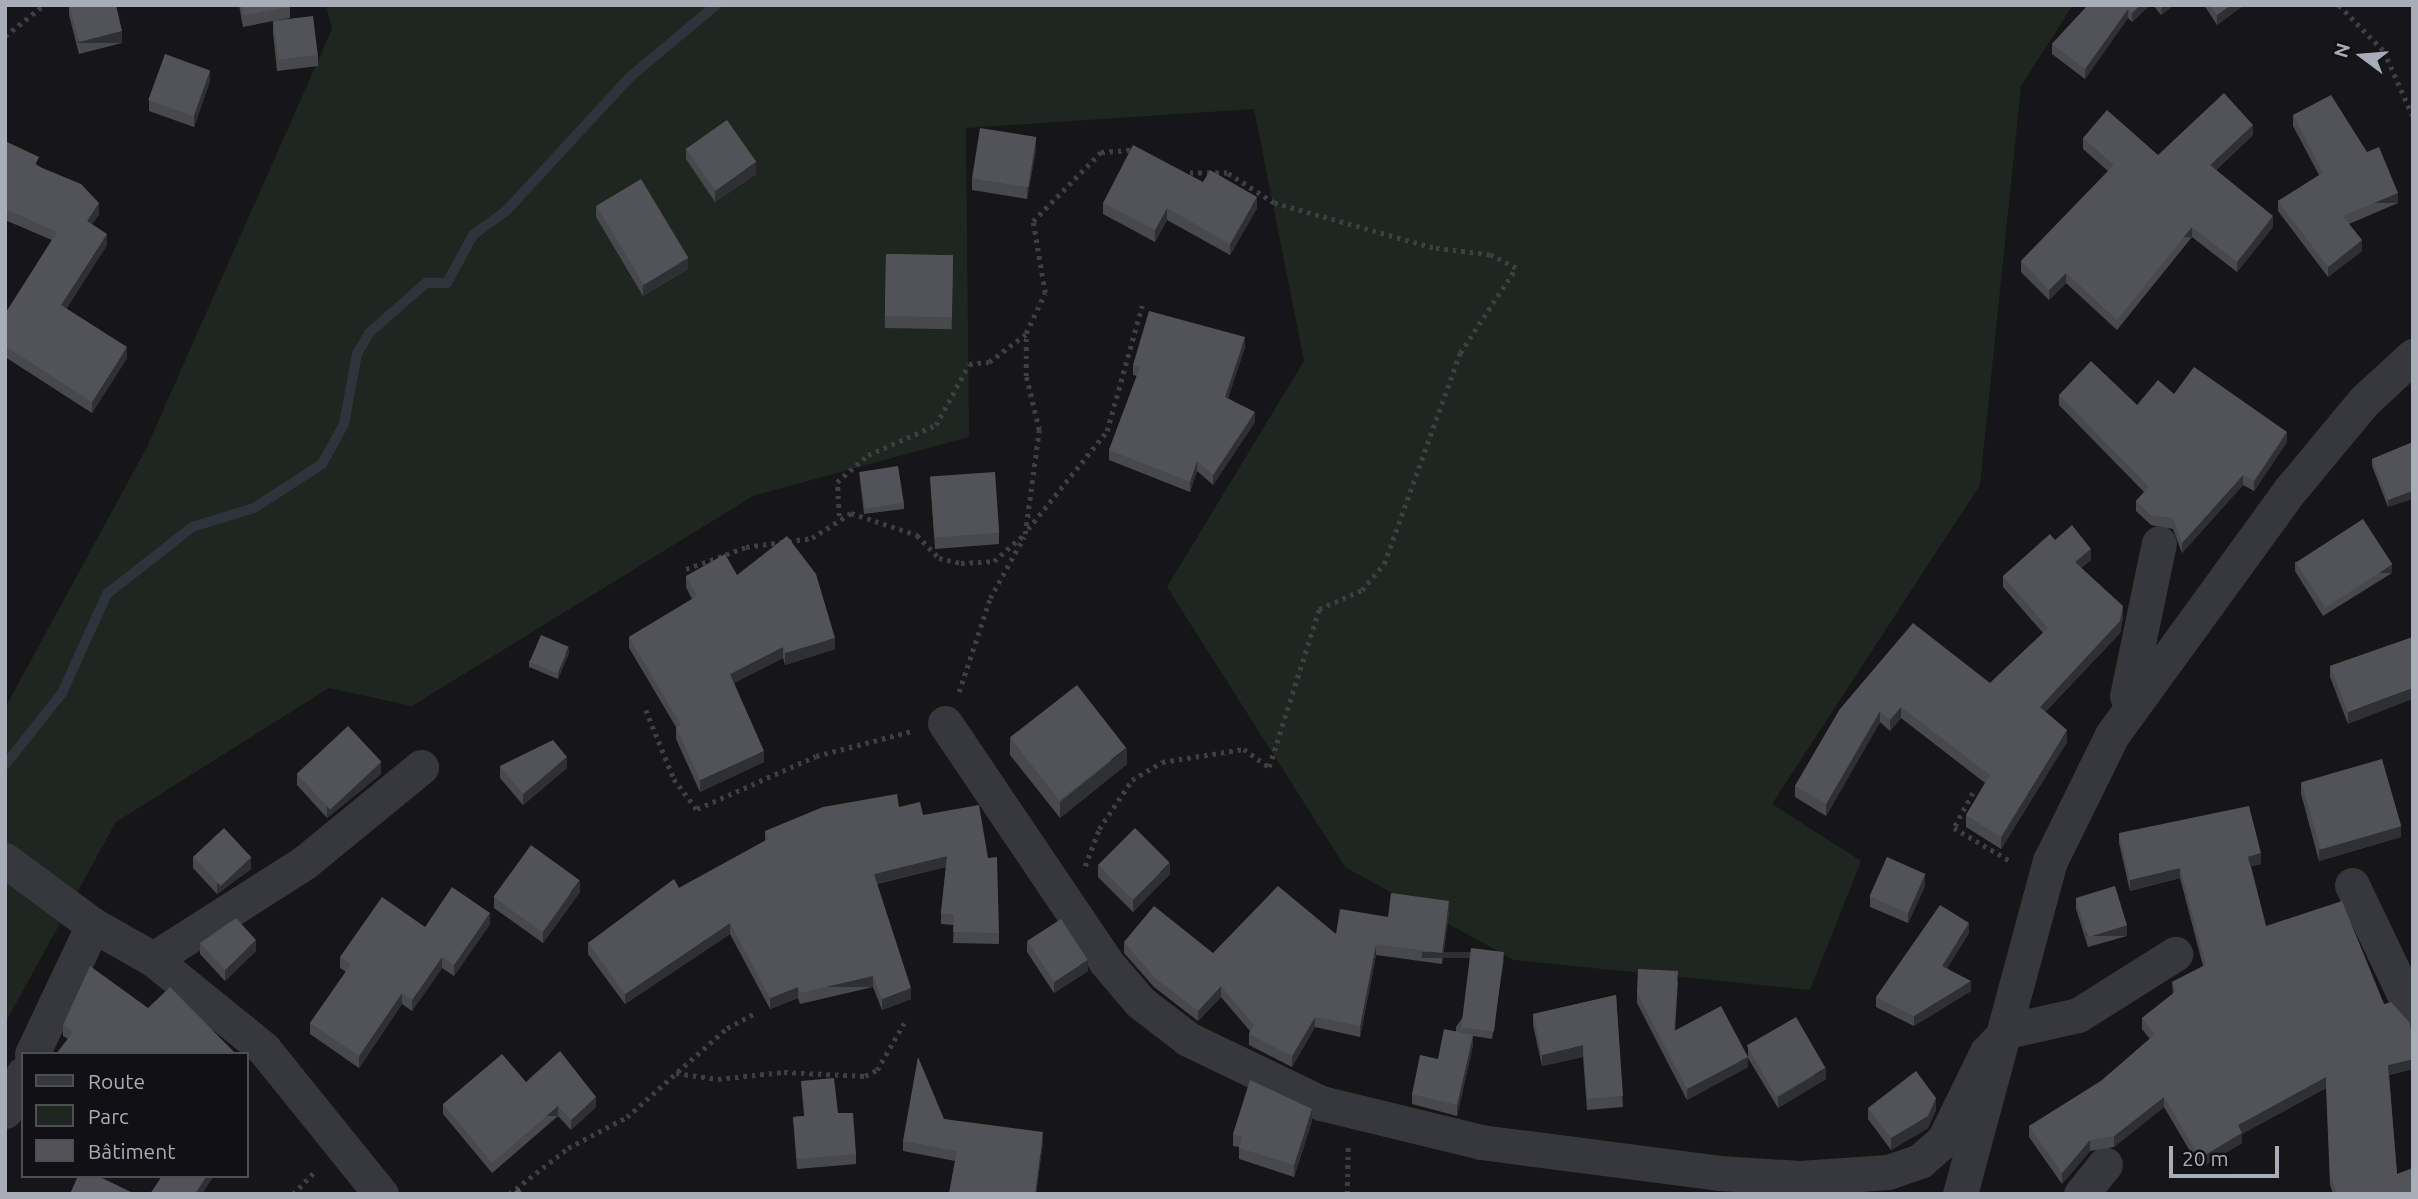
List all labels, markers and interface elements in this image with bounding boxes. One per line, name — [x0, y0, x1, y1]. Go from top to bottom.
north arrow — [2327, 21, 2397, 91]
text: N — [2329, 40, 2354, 60]
legend — [21, 1052, 248, 1178]
text: Route — [88, 1069, 145, 1093]
text: Parc — [88, 1104, 129, 1128]
scale bar — [2173, 1132, 2283, 1176]
text: Bâtiment — [88, 1139, 175, 1163]
text: 20 m — [2182, 1146, 2229, 1170]

